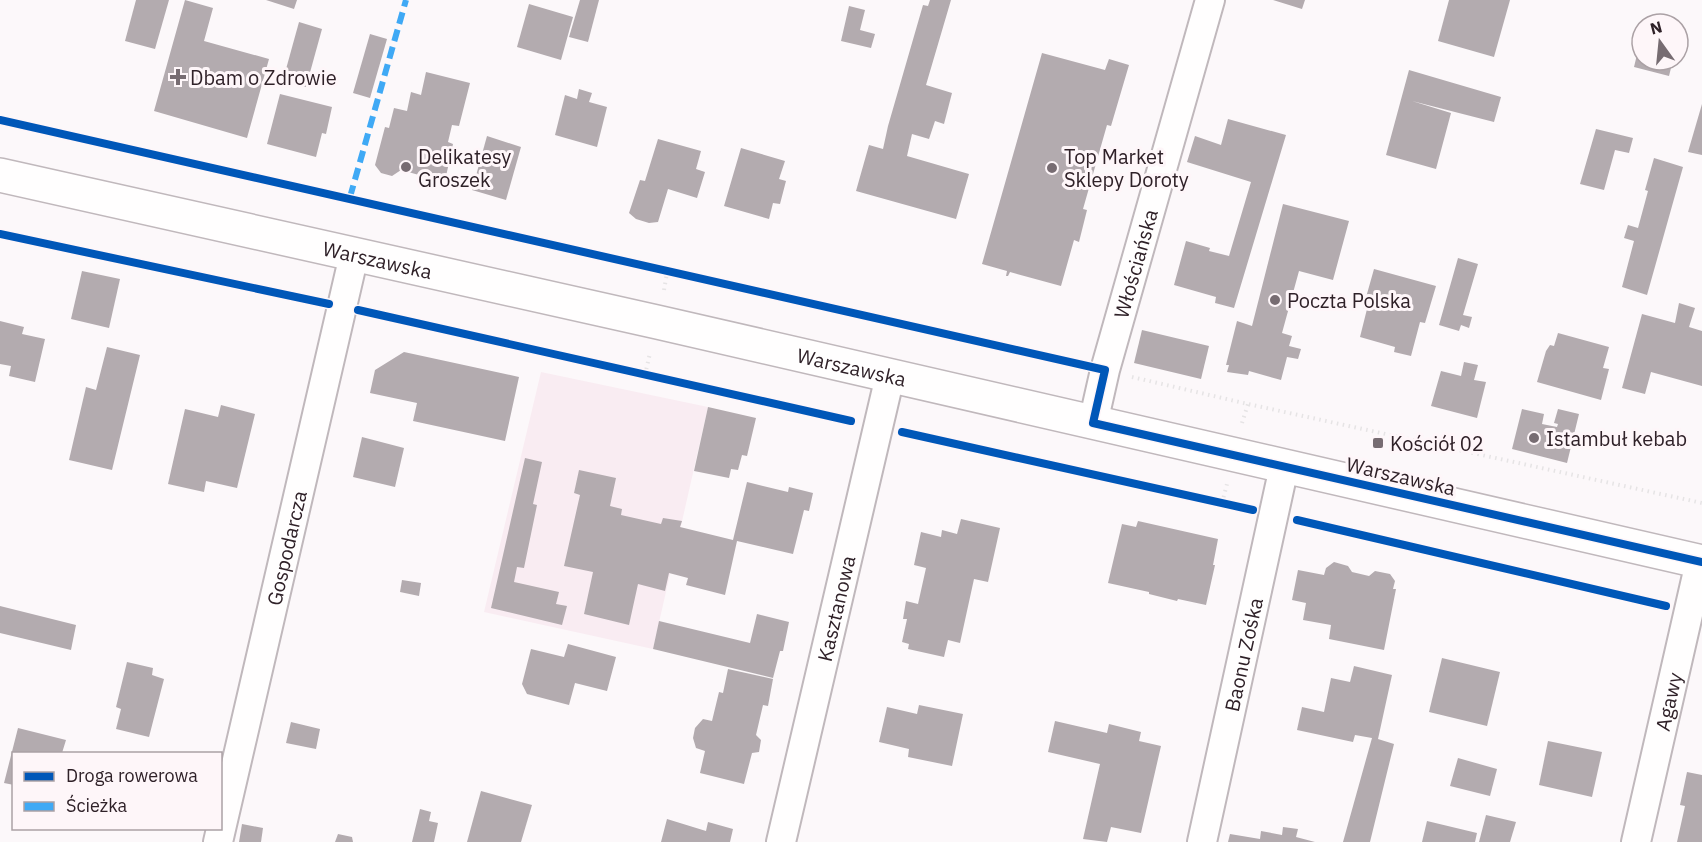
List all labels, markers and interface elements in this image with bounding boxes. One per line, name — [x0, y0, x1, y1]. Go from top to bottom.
north arrow — [1630, 12, 1690, 72]
text: N — [1648, 16, 1664, 39]
place label: Dbam o Zdrowie — [190, 64, 337, 91]
marker: Dbam o Zdrowie — [171, 70, 185, 84]
place label: Delikatesy Groszek — [418, 143, 511, 193]
place label: Top Market Sklepy Doroty — [1064, 143, 1189, 193]
marker: Delikatesy Groszek — [399, 160, 413, 174]
marker: Top Market Sklepy Doroty — [1045, 161, 1059, 175]
street label: Włościańska — [1107, 206, 1164, 321]
street label: Warszawska — [320, 234, 435, 285]
place label: Poczta Polska — [1287, 287, 1411, 314]
marker: Poczta Polska — [1268, 293, 1282, 307]
street label: Warszawska — [794, 341, 909, 392]
place label: Istambuł kebab — [1546, 425, 1687, 452]
place label: Kościół 02 — [1390, 430, 1484, 457]
marker: Istambuł kebab — [1527, 431, 1541, 445]
marker: Kościół 02 — [1371, 436, 1385, 450]
street label: Warszawska — [1344, 450, 1459, 502]
street label: Gospodarcza — [260, 487, 313, 608]
street label: Kasztanowa — [810, 552, 861, 664]
street label: Baonu Zośka — [1217, 595, 1269, 714]
street label: Agawy — [1648, 670, 1688, 734]
legend — [12, 752, 222, 830]
text: Droga rowerowa — [66, 764, 198, 787]
text: Ścieżka — [66, 794, 128, 817]

